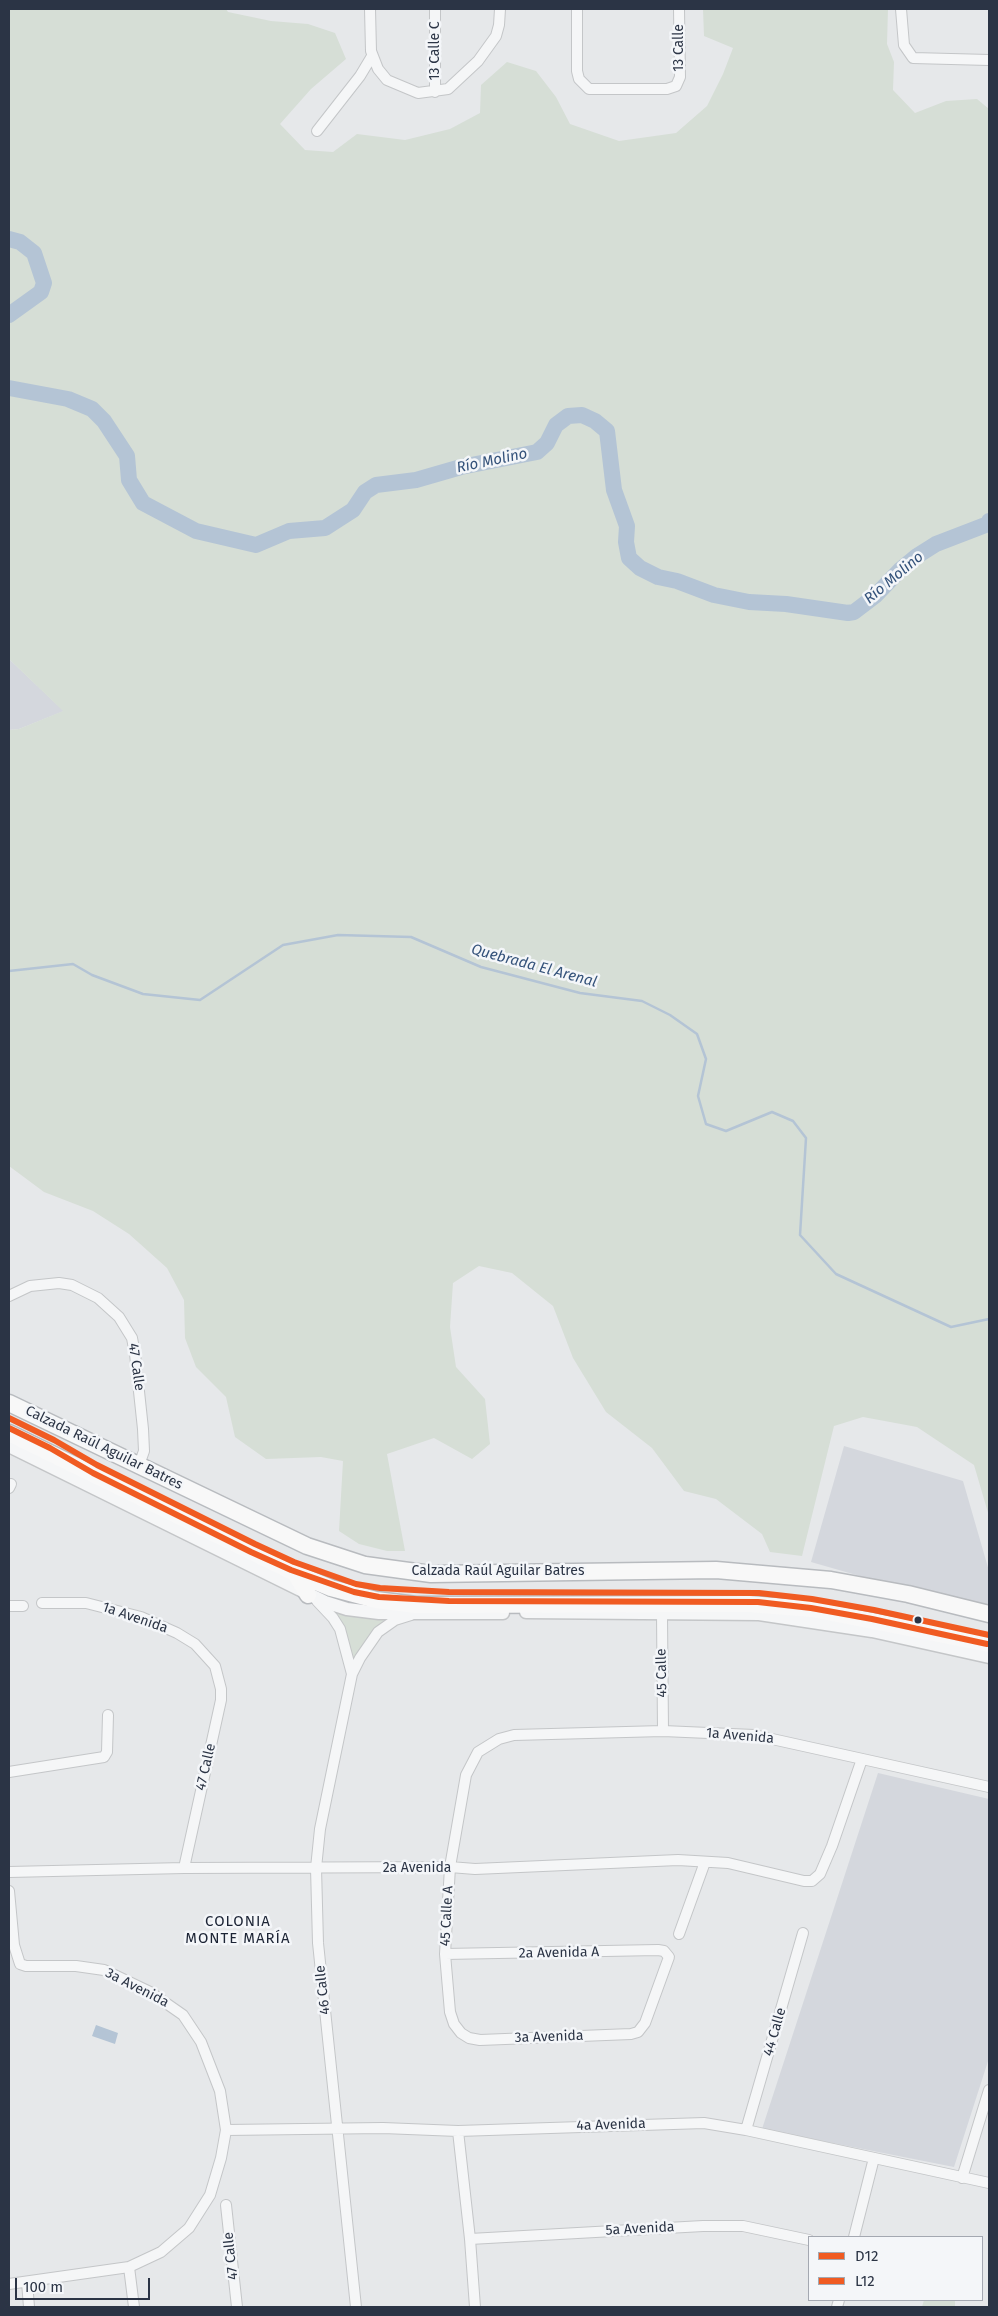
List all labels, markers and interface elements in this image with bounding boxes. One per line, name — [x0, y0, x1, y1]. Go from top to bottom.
street label: 13 Calle C — [427, 21, 443, 81]
street label: 13 Calle — [671, 24, 687, 72]
water label: Río Molino — [455, 445, 529, 477]
water label: Río Molino — [861, 548, 927, 608]
water label: Quebrada El Arenal — [469, 941, 599, 991]
street label: 47 Calle — [124, 1342, 148, 1392]
street label: Calzada Raúl Aguilar Batres — [23, 1403, 185, 1493]
street label: Calzada Raúl Aguilar Batres — [412, 1563, 584, 1579]
street label: 1a Avenida — [100, 1599, 170, 1637]
unlabelled marker — [913, 1615, 923, 1625]
street label: 45 Calle — [653, 1648, 671, 1698]
street label: 1a Avenida — [705, 1725, 775, 1747]
street label: 47 Calle — [192, 1742, 220, 1792]
street label: 2a Avenida — [383, 1860, 451, 1876]
street label: 45 Calle A — [437, 1885, 457, 1947]
district label: COLONIA MONTE MARÍA — [184, 1913, 292, 1948]
street label: 2a Avenida A — [519, 1944, 599, 1962]
street label: 46 Calle — [312, 1964, 334, 2016]
street label: 3a Avenida — [102, 1965, 172, 2011]
street label: 44 Calle — [760, 2006, 790, 2058]
street label: 3a Avenida — [514, 2027, 584, 2047]
street label: 4a Avenida — [576, 2115, 646, 2135]
street label: 5a Avenida — [605, 2219, 675, 2239]
street label: 47 Calle — [220, 2231, 242, 2281]
legend — [808, 2236, 983, 2301]
text: D12 — [855, 2247, 878, 2265]
scale bar — [18, 2268, 152, 2300]
text: L12 — [855, 2272, 875, 2290]
text: 100 m — [23, 2278, 63, 2296]

